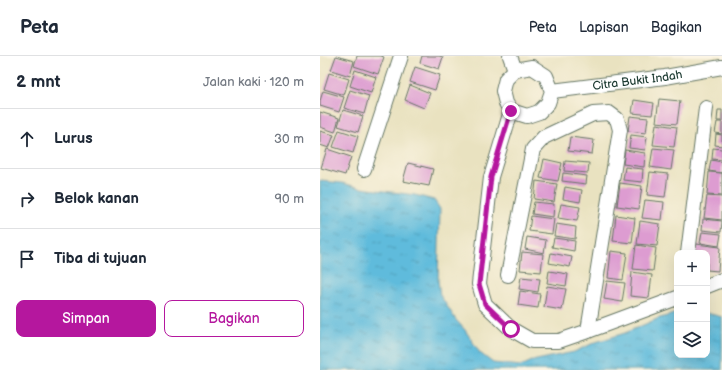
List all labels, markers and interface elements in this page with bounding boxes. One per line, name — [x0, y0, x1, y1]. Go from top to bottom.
text: Peta — [20, 16, 59, 39]
text: Peta — [529, 19, 557, 36]
text: Lapisan — [579, 19, 629, 36]
text: Bagikan — [651, 19, 702, 36]
street label: Citra Bukit Indah — [592, 67, 684, 94]
text: 2 mnt — [16, 72, 60, 92]
text: Jalan kaki · 120 m — [203, 74, 304, 90]
route end — [502, 102, 520, 120]
icon: ahead — [16, 128, 38, 150]
text: Lurus — [54, 129, 93, 148]
text: 30 m — [274, 131, 304, 147]
icon: right — [16, 188, 38, 210]
text: Belok kanan — [54, 189, 139, 208]
text: 90 m — [275, 191, 304, 207]
icon: arrive — [16, 248, 38, 270]
text: Tiba di tujuan — [54, 249, 147, 268]
map controls — [674, 250, 710, 358]
button: + — [674, 250, 710, 286]
button: − — [674, 286, 710, 322]
button: Simpan — [16, 300, 156, 337]
button: Bagikan — [164, 300, 304, 337]
route start — [502, 320, 520, 338]
button: layers — [674, 322, 710, 358]

